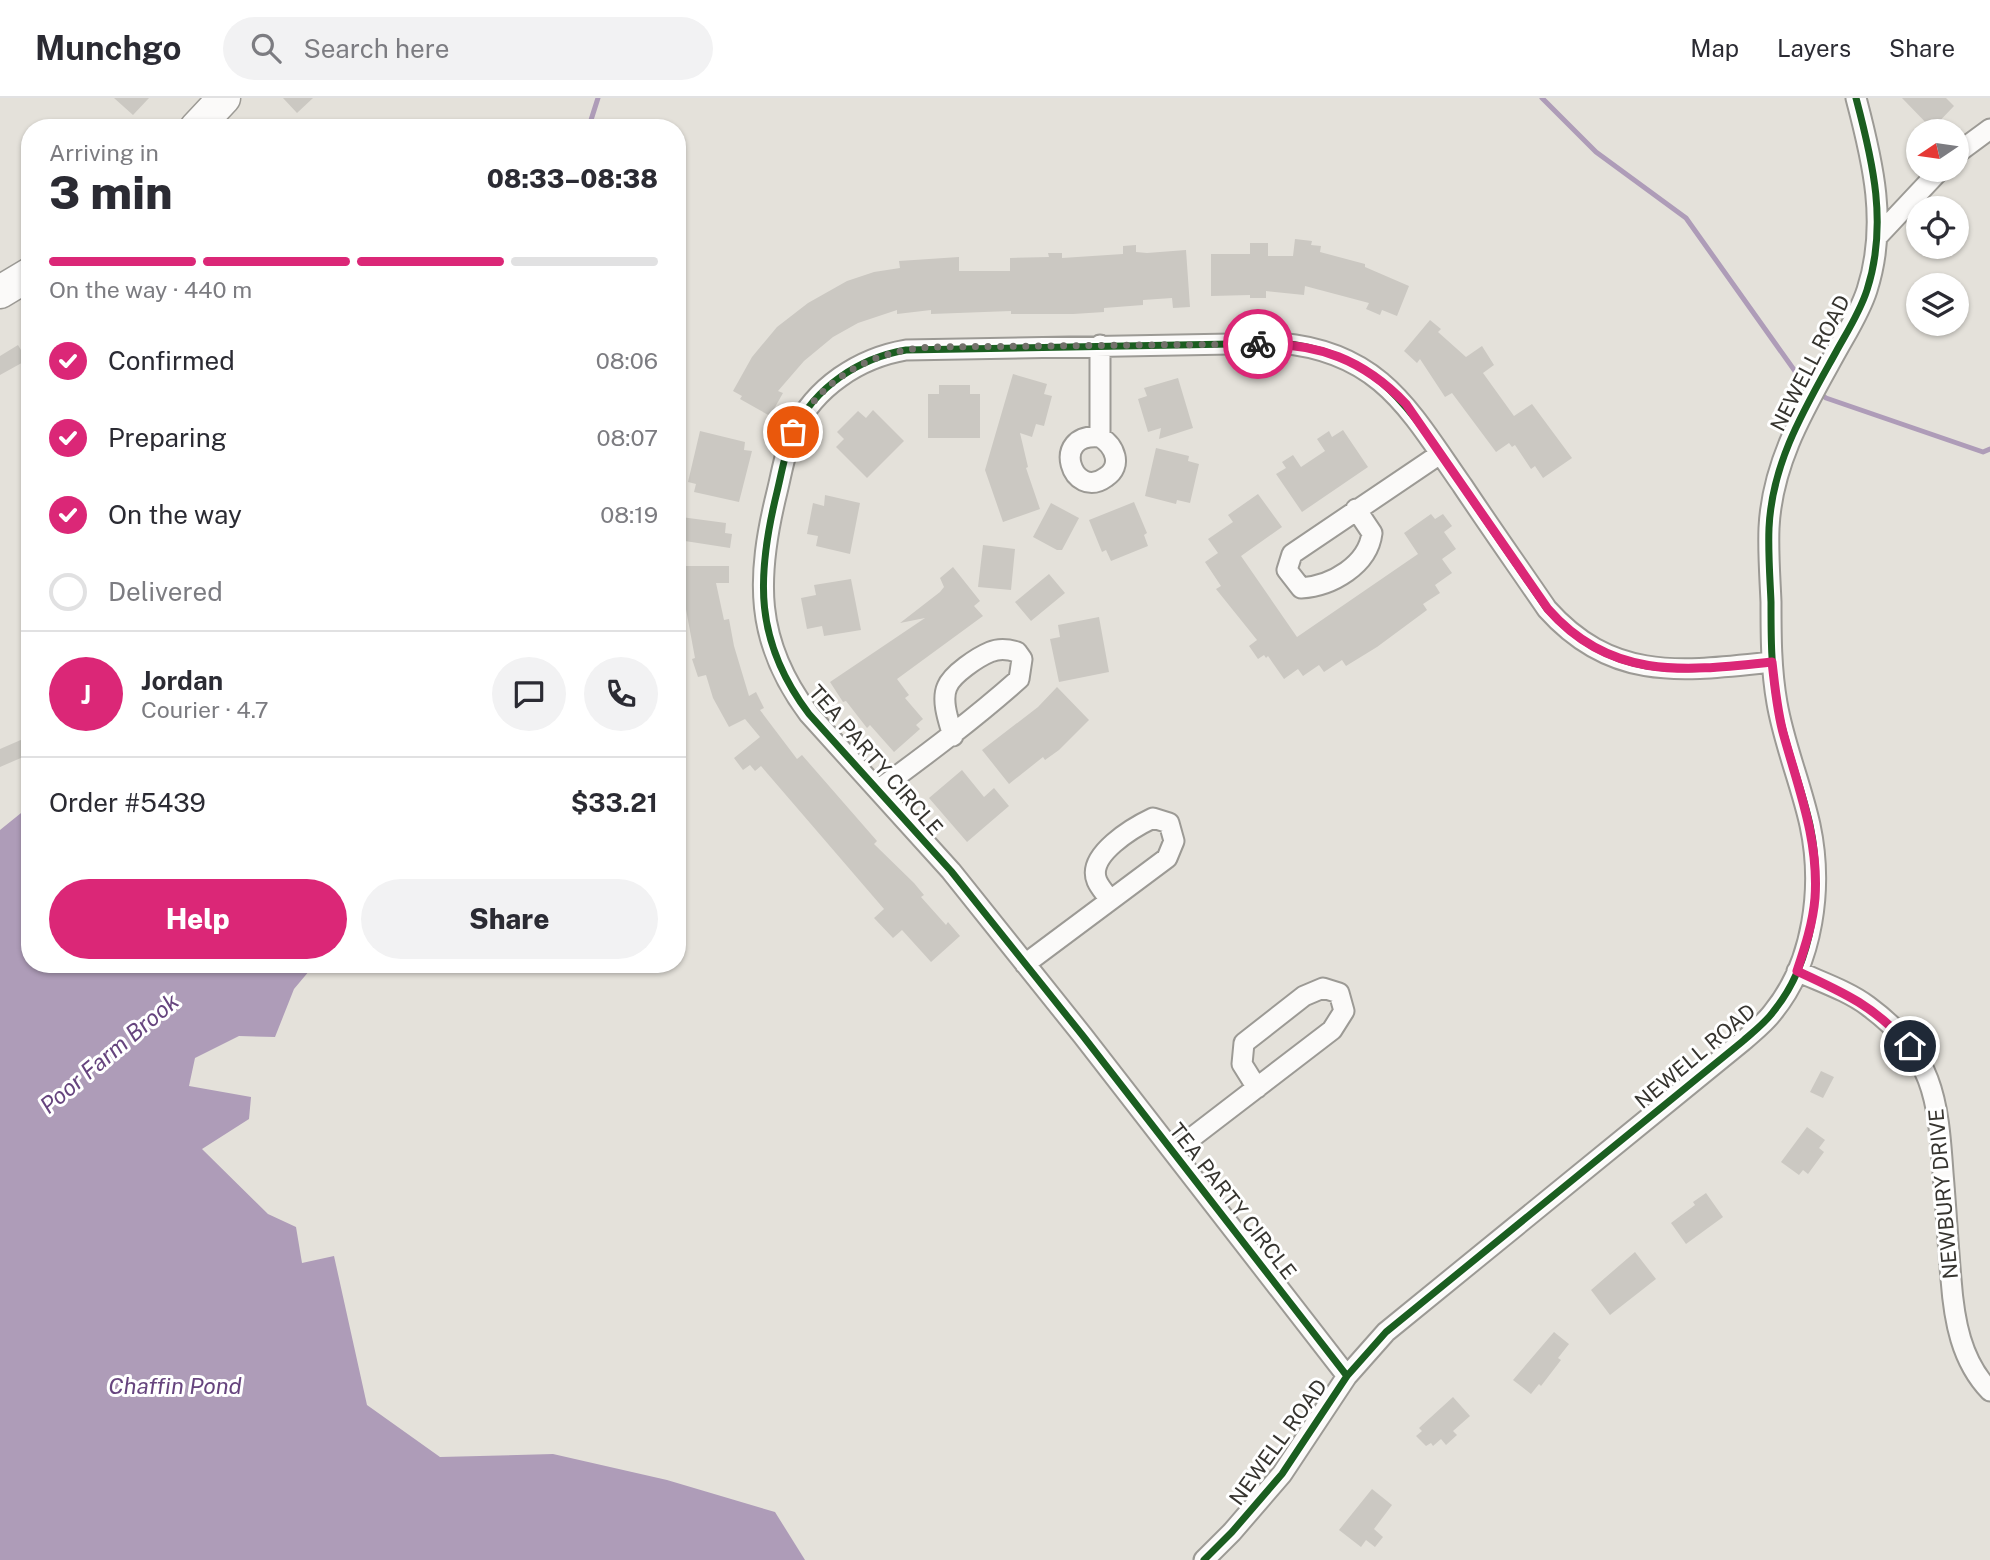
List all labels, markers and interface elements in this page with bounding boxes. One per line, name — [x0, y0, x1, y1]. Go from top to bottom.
search box — [223, 17, 713, 80]
text: Munchgo — [35, 29, 181, 67]
icon: search — [247, 29, 285, 67]
text: Search here — [303, 33, 449, 64]
text: Map — [1690, 34, 1739, 62]
text: Layers — [1777, 34, 1851, 62]
text: Share — [1889, 34, 1955, 62]
north arrow — [1906, 119, 1969, 182]
map controls — [1906, 119, 1969, 336]
text: Arriving in — [49, 139, 159, 166]
text: 08:33–08:38 — [487, 163, 658, 194]
text: 3 min — [49, 165, 173, 219]
button: locate — [1906, 196, 1969, 259]
button: layers — [1906, 273, 1969, 336]
text: On the way · 440 m — [49, 276, 252, 303]
street label: NEWELL ROAD — [1765, 291, 1855, 435]
courier — [1223, 309, 1293, 379]
icon: bike — [1239, 325, 1277, 363]
icon: check — [49, 342, 87, 380]
text: Confirmed — [108, 345, 235, 376]
text: 08:06 — [596, 347, 658, 374]
pin — [763, 402, 823, 462]
icon: bag — [774, 413, 812, 451]
icon: check — [49, 419, 87, 457]
text: Preparing — [108, 422, 227, 453]
text: 08:07 — [597, 424, 658, 451]
icon: check — [49, 496, 87, 534]
text: On the way — [108, 499, 242, 530]
text: 08:19 — [600, 501, 658, 528]
text: Delivered — [108, 576, 223, 607]
button: chat — [492, 657, 566, 731]
button: phone — [584, 657, 658, 731]
text: Jordan — [141, 665, 223, 696]
text: J — [81, 679, 91, 710]
street label: TEA PARTY CIRCLE — [804, 680, 948, 840]
text: Courier · 4.7 — [141, 696, 269, 723]
text: Order #5439 — [49, 787, 206, 818]
text: $33.21 — [571, 787, 658, 818]
button: Help — [49, 879, 347, 959]
button: Share — [361, 879, 658, 959]
water label: Poor Farm Brook — [34, 987, 184, 1119]
street label: NEWELL ROAD — [1630, 998, 1760, 1114]
pin — [1880, 1016, 1940, 1076]
icon: home — [1891, 1027, 1929, 1065]
street label: NEWBURY DRIVE — [1923, 1108, 1963, 1280]
street label: TEA PARTY CIRCLE — [1164, 1118, 1302, 1284]
water label: Chaffin Pond — [108, 1372, 242, 1399]
street label: NEWELL ROAD — [1224, 1374, 1332, 1510]

